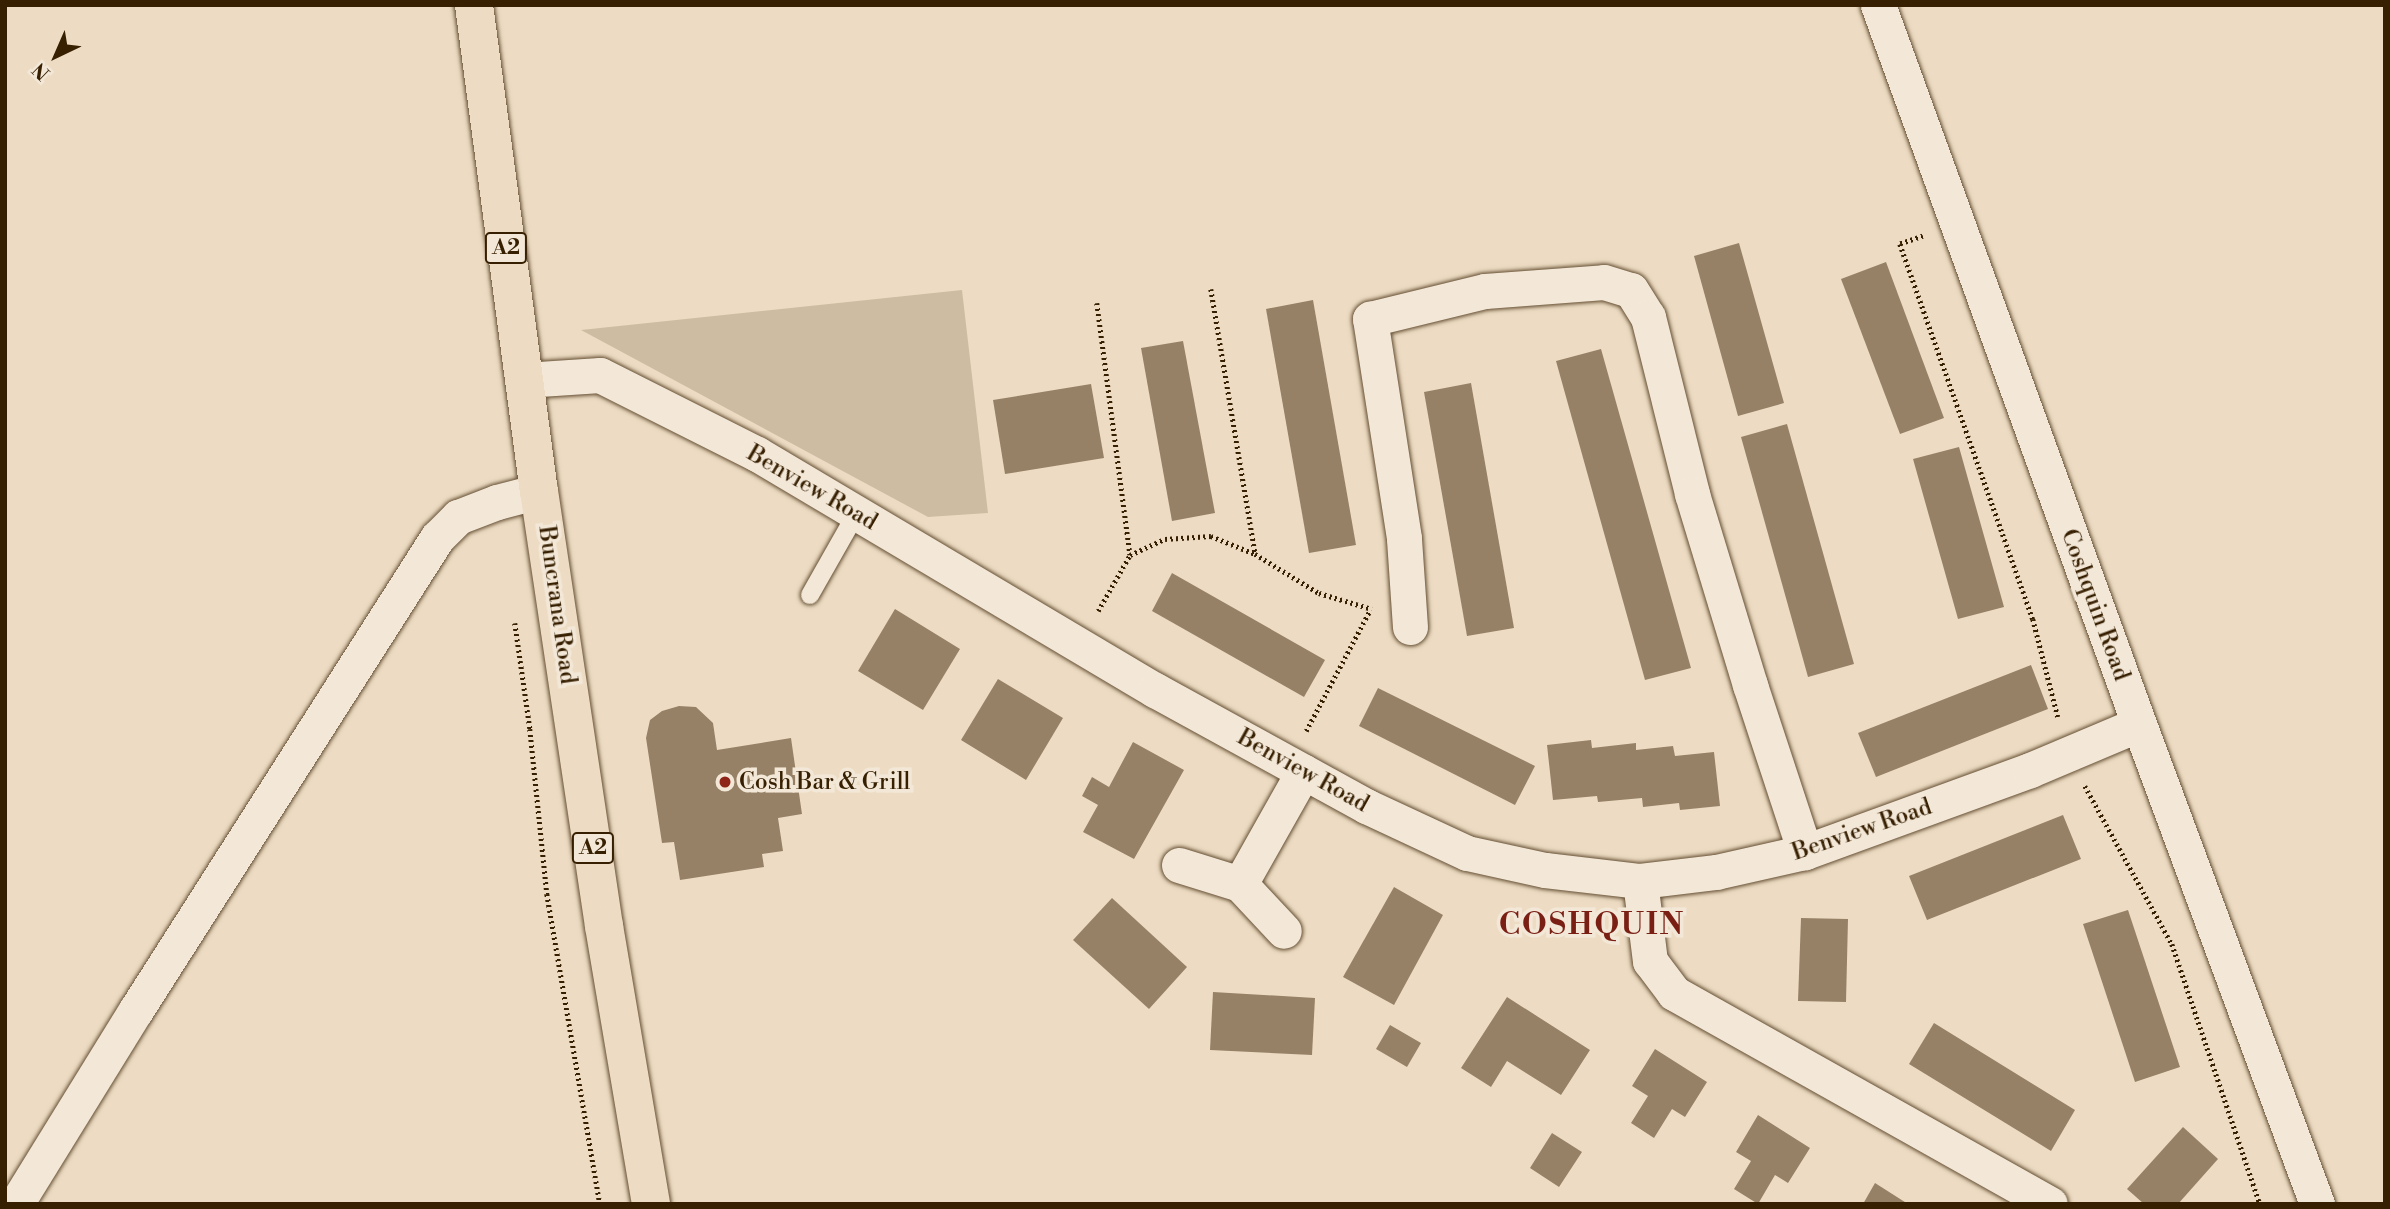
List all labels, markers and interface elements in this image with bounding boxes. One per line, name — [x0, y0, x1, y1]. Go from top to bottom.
north arrow — [21, 21, 91, 91]
text: N — [28, 57, 55, 85]
road number: A2 — [483, 230, 529, 266]
street label: Benview Road — [742, 440, 882, 536]
street label: Buncrana Road — [532, 524, 582, 686]
street label: Coshquin Road — [2055, 525, 2135, 685]
street label: Benview Road — [1233, 724, 1373, 818]
place label: Cosh Bar & Grill — [739, 768, 910, 796]
marker: Cosh Bar & Grill — [717, 774, 733, 790]
street label: Benview Road — [1789, 793, 1935, 867]
road number: A2 — [570, 830, 616, 866]
district label: COSHQUIN — [1500, 907, 1684, 943]

